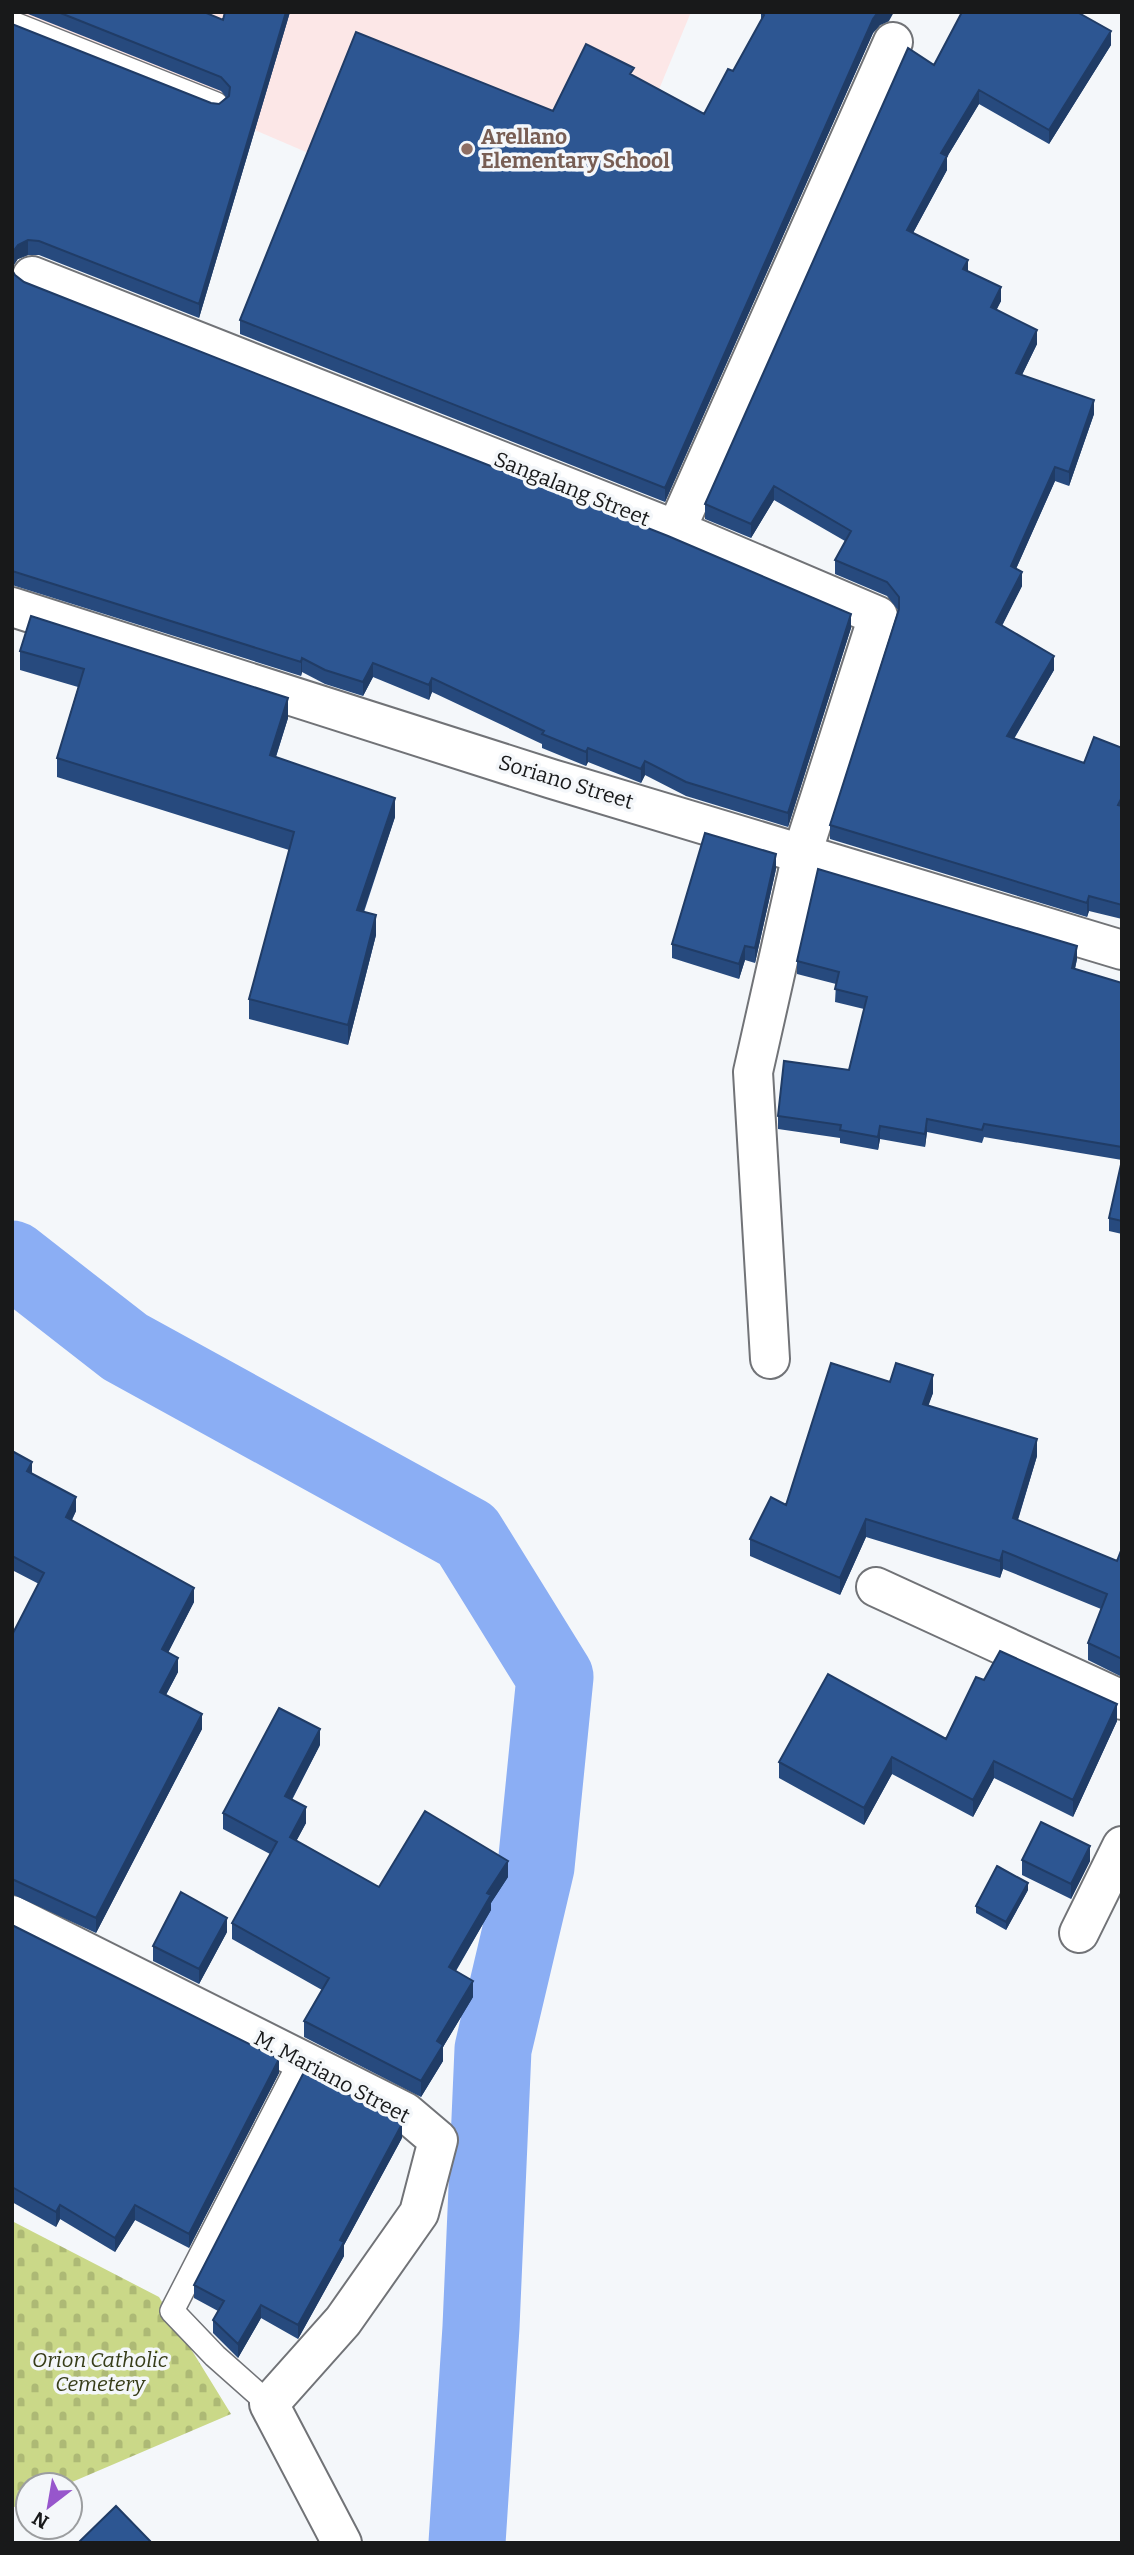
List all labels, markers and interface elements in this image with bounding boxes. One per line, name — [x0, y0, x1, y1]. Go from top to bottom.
place label: Arellano Elementary School — [481, 124, 670, 174]
marker: Arellano Elementary School — [459, 141, 475, 157]
street label: Sangalang Street — [490, 446, 654, 532]
street label: Soriano Street — [495, 749, 637, 815]
street label: M. Mariano Street — [250, 2025, 415, 2129]
park label: Orion Catholic Cemetery — [32, 2347, 168, 2397]
north arrow — [14, 2471, 84, 2541]
text: N — [28, 2506, 53, 2534]

